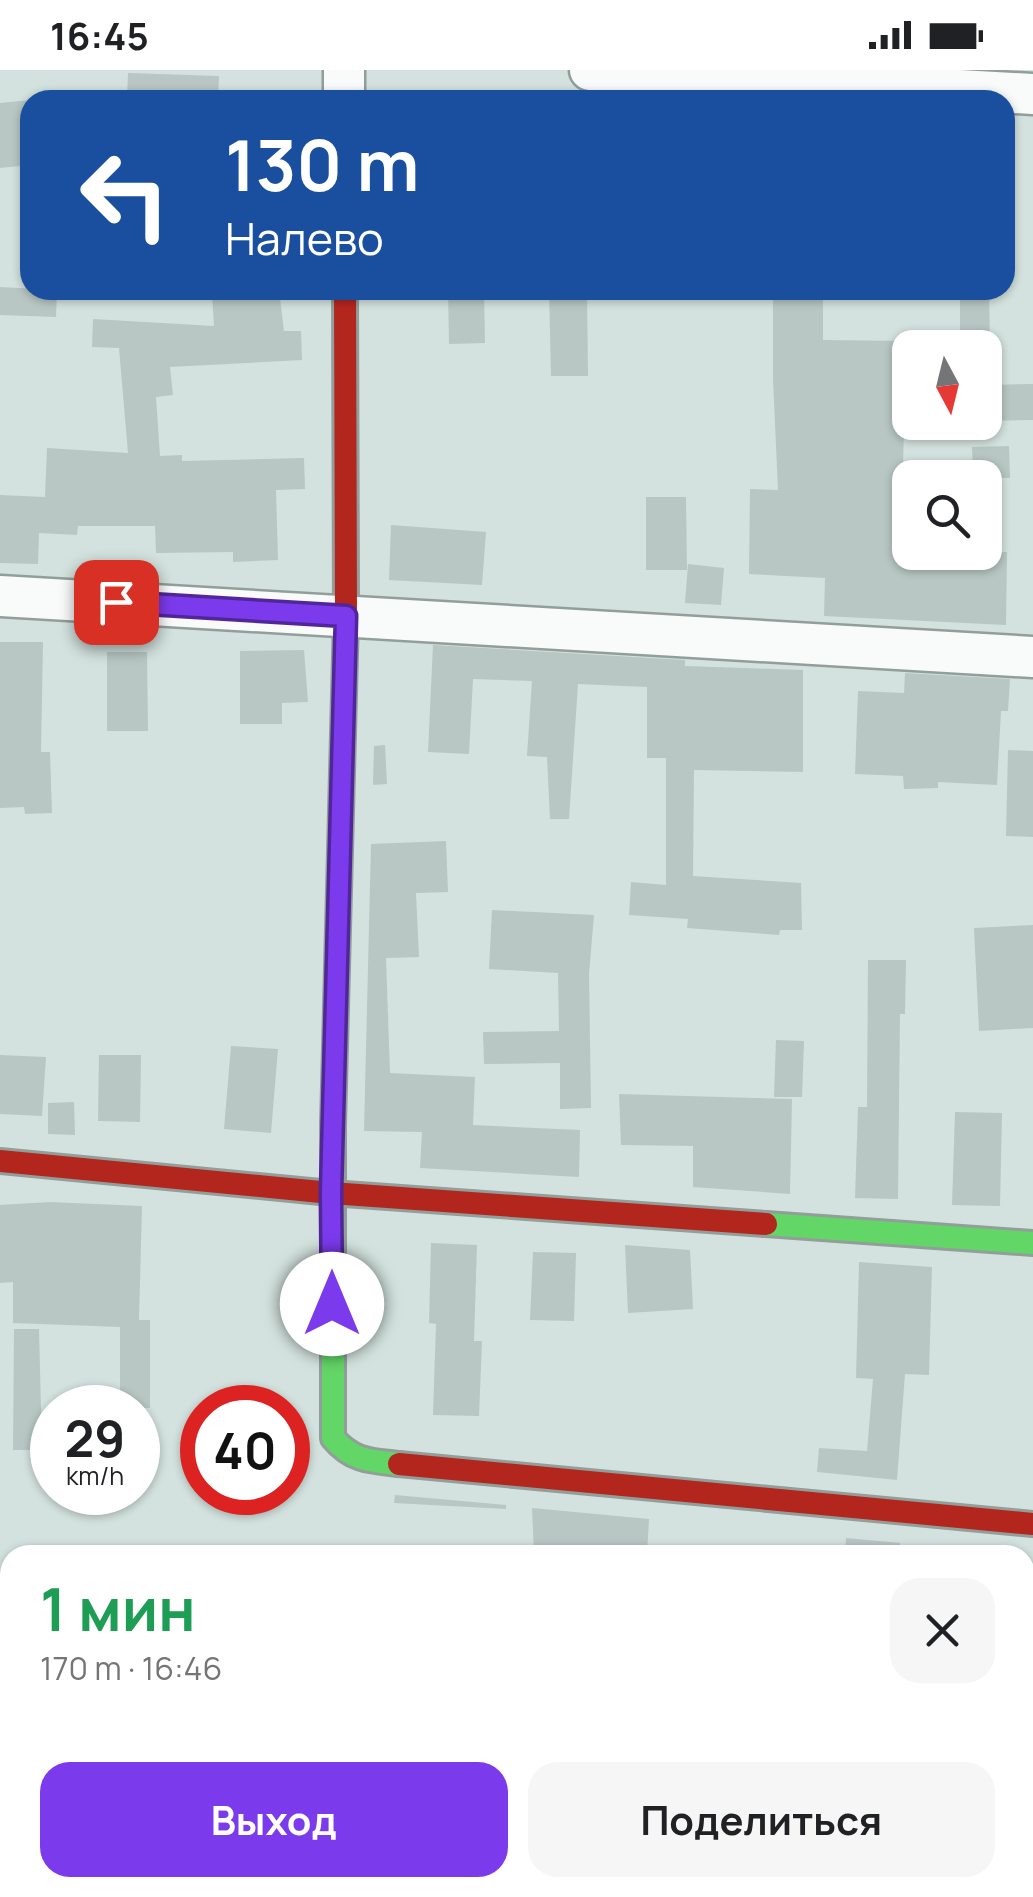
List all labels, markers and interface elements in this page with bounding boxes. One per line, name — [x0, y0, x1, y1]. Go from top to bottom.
text: 16:45 — [50, 9, 149, 61]
text: 130 m — [225, 116, 419, 212]
icon: left — [60, 130, 190, 260]
text: Налево — [225, 207, 384, 269]
north arrow — [892, 330, 1002, 440]
map controls — [892, 330, 1002, 570]
button: search — [892, 460, 1002, 570]
pin — [74, 560, 159, 645]
icon: arrive — [89, 575, 144, 630]
position arrow — [280, 1252, 384, 1356]
speed limit sign: 40 — [180, 1385, 310, 1515]
text: 29 — [65, 1404, 125, 1472]
text: km/h — [66, 1458, 124, 1493]
text: 1 мин — [40, 1567, 196, 1649]
button: close — [890, 1578, 995, 1683]
text: 170 m · 16:46 — [40, 1646, 222, 1690]
button: Выход — [40, 1762, 508, 1877]
button: Поделиться — [528, 1762, 995, 1877]

